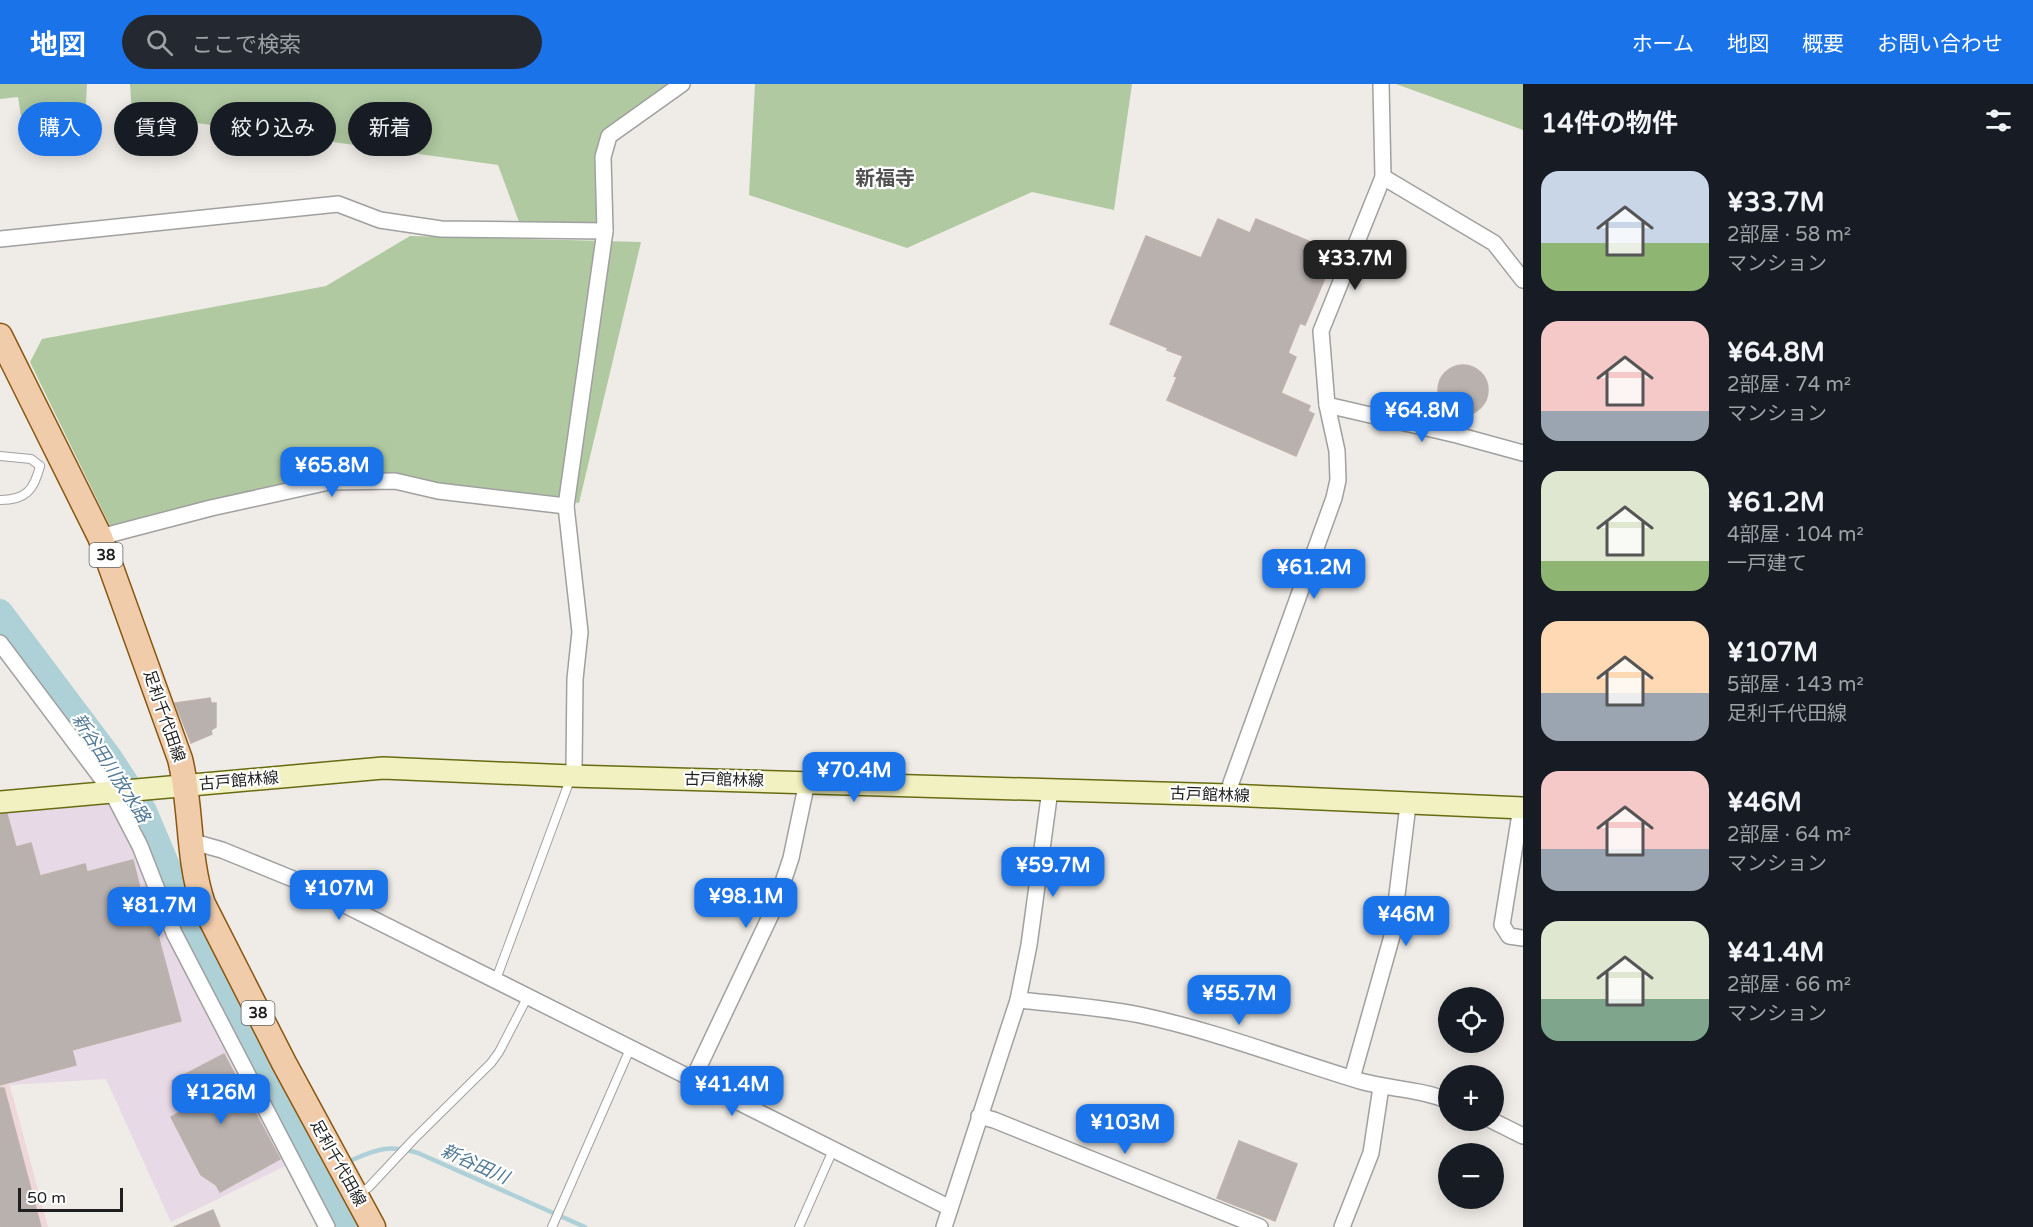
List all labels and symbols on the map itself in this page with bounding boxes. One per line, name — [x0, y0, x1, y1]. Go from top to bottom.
district label: 新福寺 — [855, 167, 915, 191]
pin: ¥33.7M — [1306, 240, 1404, 291]
pin: ¥64.8M — [1373, 392, 1471, 443]
pin: ¥65.8M — [283, 447, 381, 498]
road number: 38 — [90, 543, 122, 567]
pin: ¥61.2M — [1265, 549, 1363, 600]
street label: 足利千代田線 — [139, 667, 189, 765]
water label: 新谷田川放水路 — [67, 709, 156, 829]
pin: ¥70.4M — [805, 752, 903, 803]
street label: 古戸館林線 — [198, 768, 280, 794]
street label: 古戸館林線 — [684, 769, 764, 791]
street label: 古戸館林線 — [1170, 784, 1250, 806]
pin: ¥59.7M — [1004, 847, 1102, 898]
pin: ¥107M — [297, 870, 381, 921]
pin: ¥98.1M — [697, 878, 795, 929]
pin: ¥81.7M — [110, 887, 208, 938]
pin: ¥46M — [1370, 896, 1442, 947]
pin: ¥55.7M — [1190, 975, 1288, 1026]
road number: 38 — [242, 1001, 274, 1025]
pin: ¥41.4M — [683, 1066, 781, 1117]
pin: ¥126M — [179, 1074, 263, 1125]
pin: ¥103M — [1083, 1104, 1167, 1155]
street label: 足利千代田線 — [306, 1116, 370, 1210]
water label: 新谷田川 — [438, 1139, 514, 1190]
scale bar — [18, 1185, 123, 1212]

